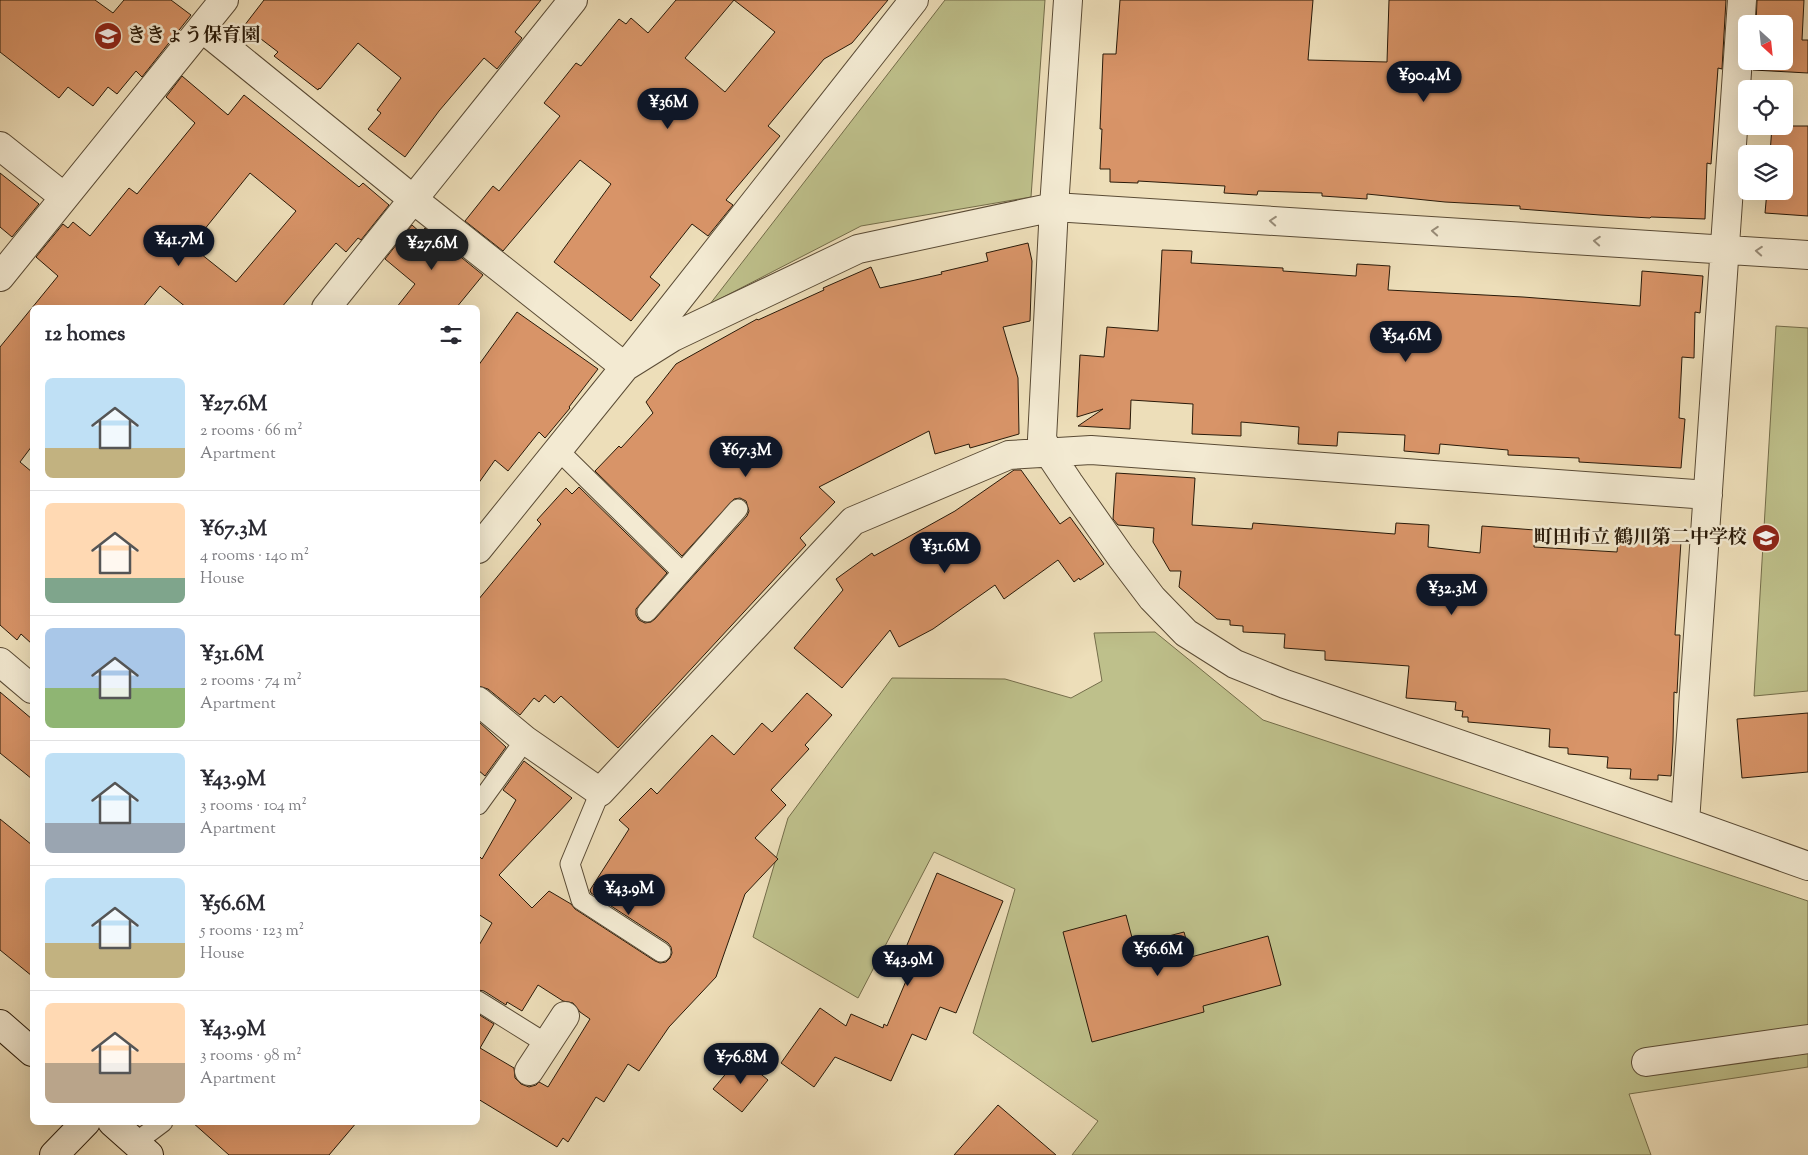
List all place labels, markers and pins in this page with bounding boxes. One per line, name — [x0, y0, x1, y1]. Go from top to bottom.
school or university icon: ききょう保育園 — [93, 21, 123, 51]
place label: ききょう保育園 — [127, 23, 260, 50]
pin: ¥90.4M — [1383, 61, 1465, 103]
pin: ¥36M — [638, 88, 698, 130]
pin: ¥41.7M — [138, 224, 220, 267]
pin: ¥27.6M — [391, 228, 473, 271]
pin: ¥54.6M — [1365, 320, 1447, 363]
pin: ¥67.3M — [705, 436, 787, 478]
school or university icon: 町田市立 鶴川第二中学校 — [1751, 523, 1781, 553]
place label: 町田市立 鶴川第二中学校 — [1534, 525, 1747, 552]
pin: ¥31.6M — [904, 532, 986, 574]
pin: ¥32.3M — [1411, 574, 1493, 616]
pin: ¥43.9M — [588, 874, 670, 916]
pin: ¥56.6M — [1117, 934, 1199, 977]
pin: ¥43.9M — [867, 944, 949, 987]
pin: ¥76.8M — [700, 1042, 782, 1085]

